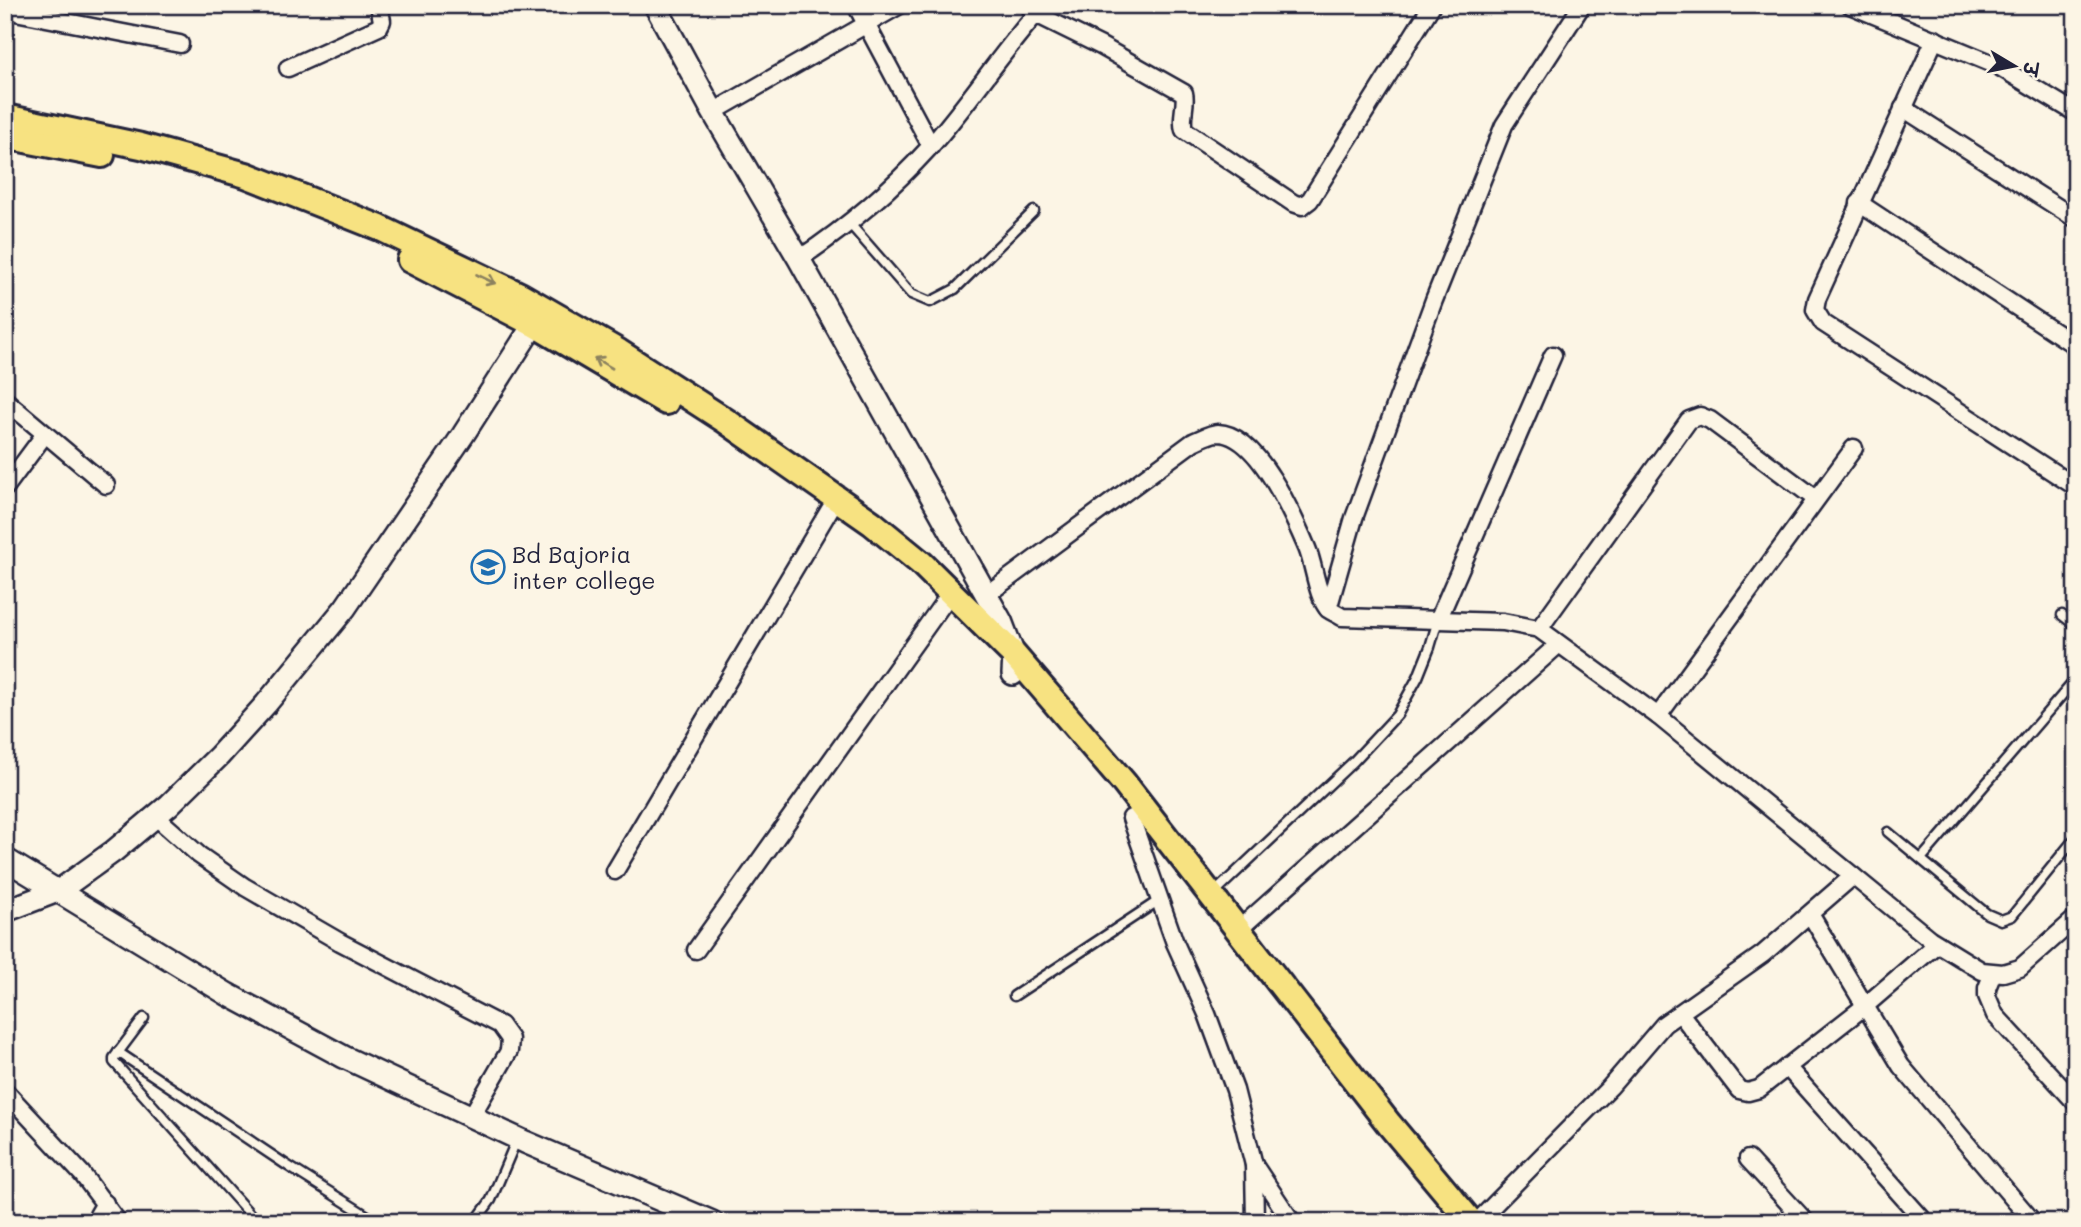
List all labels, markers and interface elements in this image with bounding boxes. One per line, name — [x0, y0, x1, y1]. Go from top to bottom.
north arrow — [1980, 32, 2050, 102]
text: उ — [2017, 59, 2045, 80]
one-way arrow — [475, 272, 496, 286]
one-way arrow — [593, 356, 613, 370]
place label: Bd Bajoria inter college — [512, 539, 656, 595]
school or university icon: Bd Bajoria inter college — [469, 548, 507, 586]

